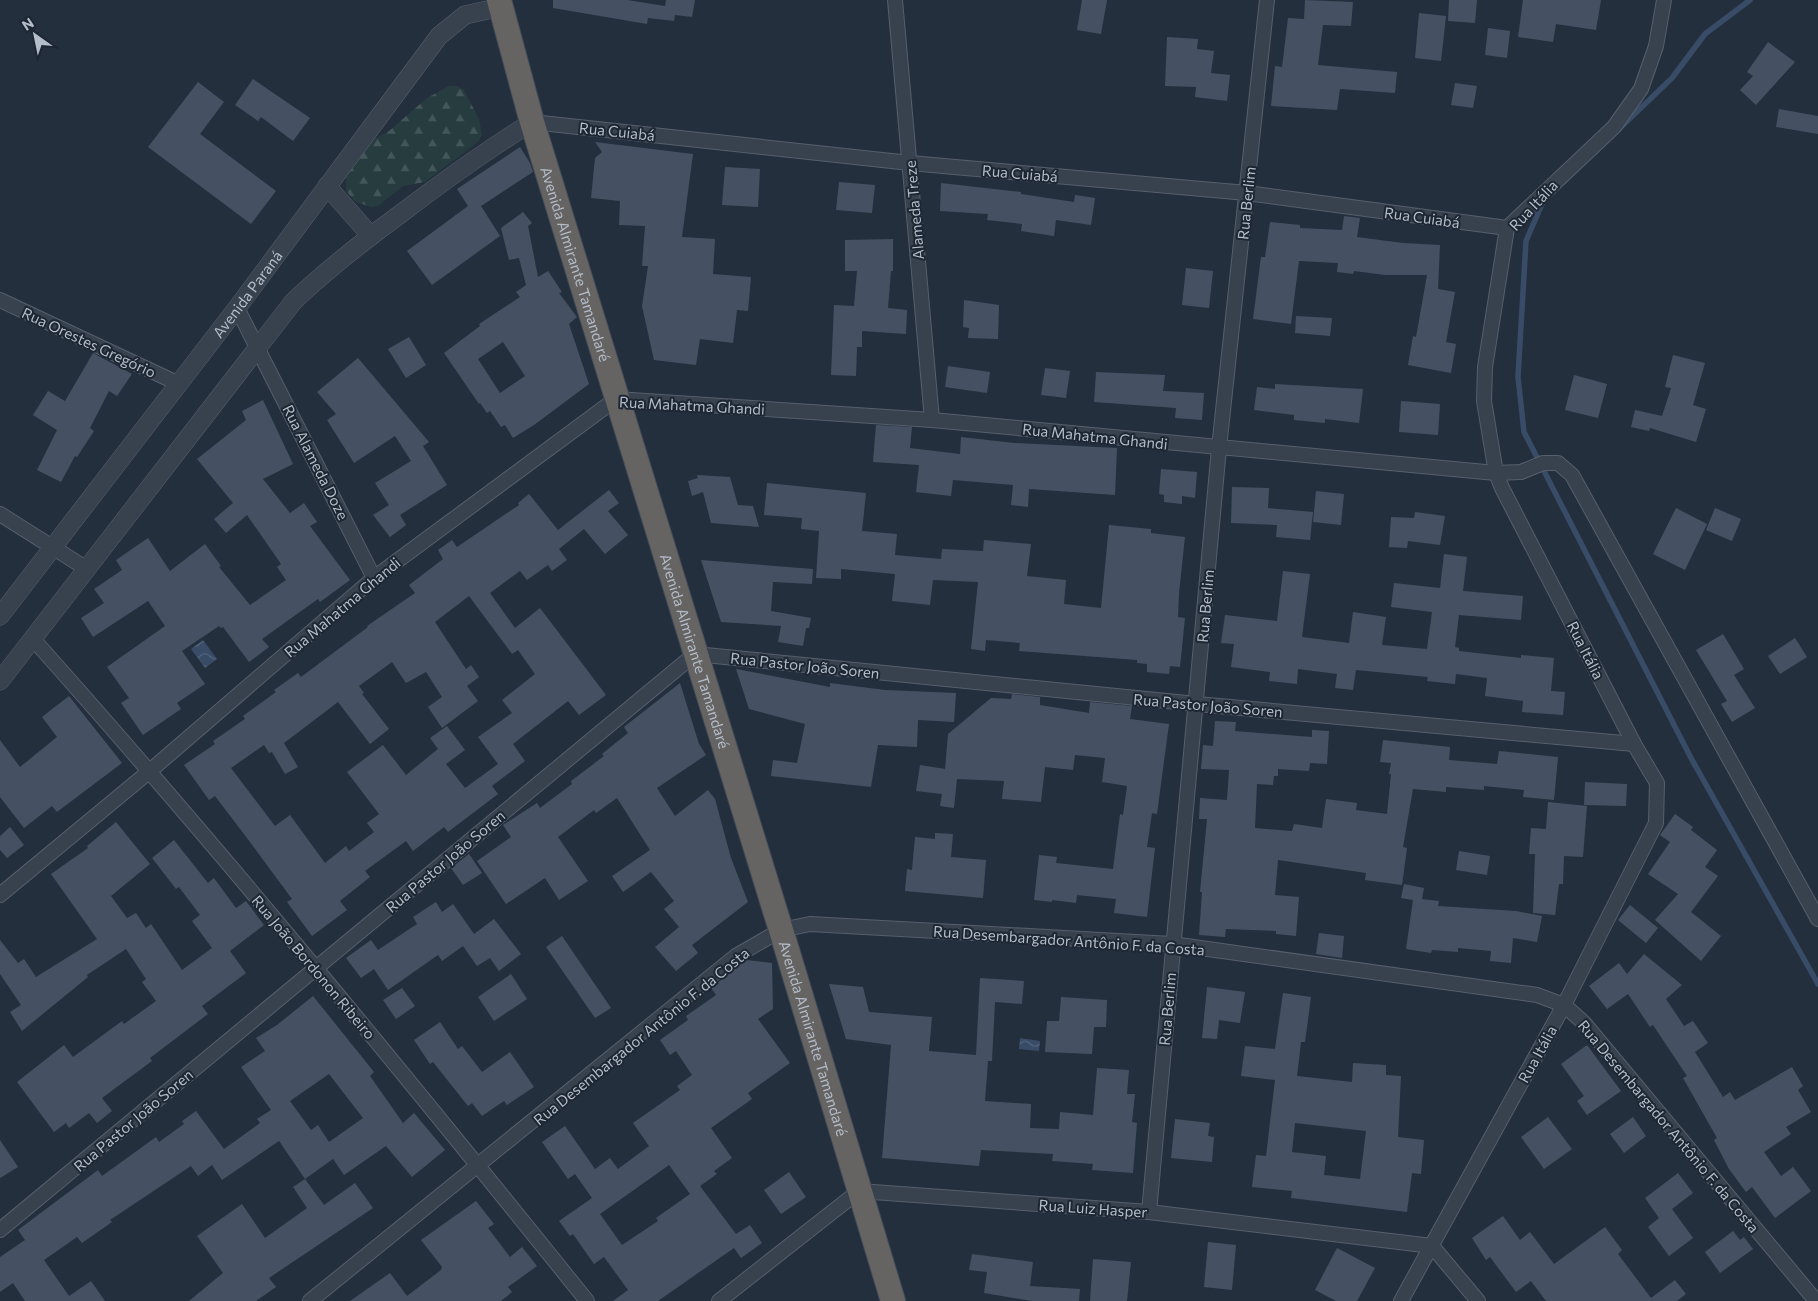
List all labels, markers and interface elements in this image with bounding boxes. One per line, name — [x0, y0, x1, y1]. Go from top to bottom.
north arrow — [10, 10, 60, 60]
text: N — [19, 14, 37, 34]
street label: Rua Cuiabá — [578, 118, 656, 144]
street label: Alameda Treze — [901, 159, 927, 260]
street label: Rua Cuiabá — [981, 161, 1059, 185]
street label: Avenida Almirante Tamandaré — [537, 164, 614, 364]
street label: Rua Berlim — [1233, 166, 1259, 240]
street label: Rua Itália — [1505, 176, 1561, 234]
street label: Rua Cuiabá — [1383, 203, 1461, 231]
street label: Avenida Paraná — [209, 247, 286, 341]
street label: Rua Orestes Gregório — [19, 303, 159, 381]
street label: Rua Mahatma Ghandi — [619, 392, 765, 418]
street label: Rua Alameda Doze — [279, 401, 353, 523]
street label: Rua Mahatma Ghandi — [1021, 419, 1169, 453]
street label: Avenida Almirante Tamandaré — [657, 551, 734, 751]
street label: Rua Mahatma Ghandi — [280, 553, 404, 661]
street label: Rua Berlim — [1193, 569, 1217, 643]
street label: Rua Itália — [1564, 618, 1608, 682]
street label: Rua Pastor João Soren — [730, 648, 880, 682]
street label: Rua Pastor João Soren — [1133, 690, 1283, 720]
street label: Rua Pastor João Soren — [382, 806, 508, 916]
street label: Rua João Bordonon Ribeiro — [249, 891, 379, 1043]
street label: Rua Desembargador Antônio F. da Costa — [933, 922, 1205, 958]
street label: Avenida Almirante Tamandaré — [776, 938, 852, 1138]
street label: Rua Desembargador Antônio F. da Costa — [530, 943, 752, 1129]
street label: Rua Berlim — [1155, 972, 1179, 1046]
street label: Rua Desembargador Antônio F. da Costa — [1575, 1016, 1763, 1236]
street label: Rua Itália — [1514, 1022, 1560, 1086]
street label: Rua Pastor João Soren — [70, 1065, 196, 1175]
street label: Rua Luiz Hasper — [1038, 1195, 1148, 1221]

